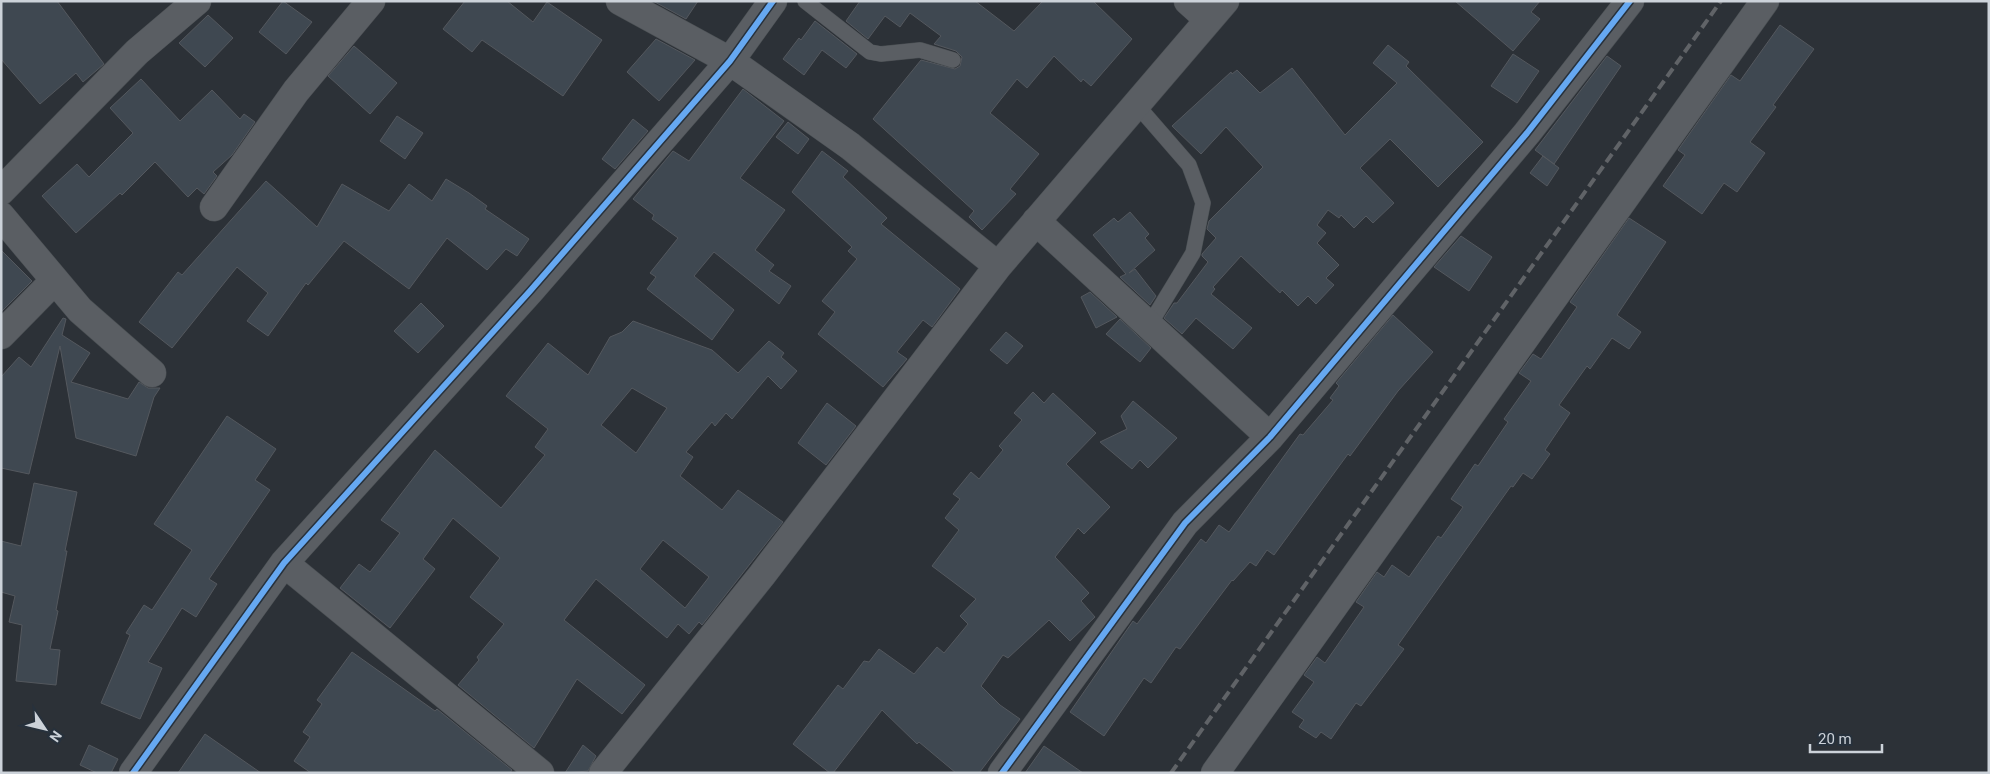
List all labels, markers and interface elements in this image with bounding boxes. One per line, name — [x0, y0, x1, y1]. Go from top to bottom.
north arrow — [20, 704, 70, 754]
scale bar — [1810, 722, 1882, 754]
text: N — [46, 728, 65, 745]
text: 20 m — [1818, 730, 1852, 748]

